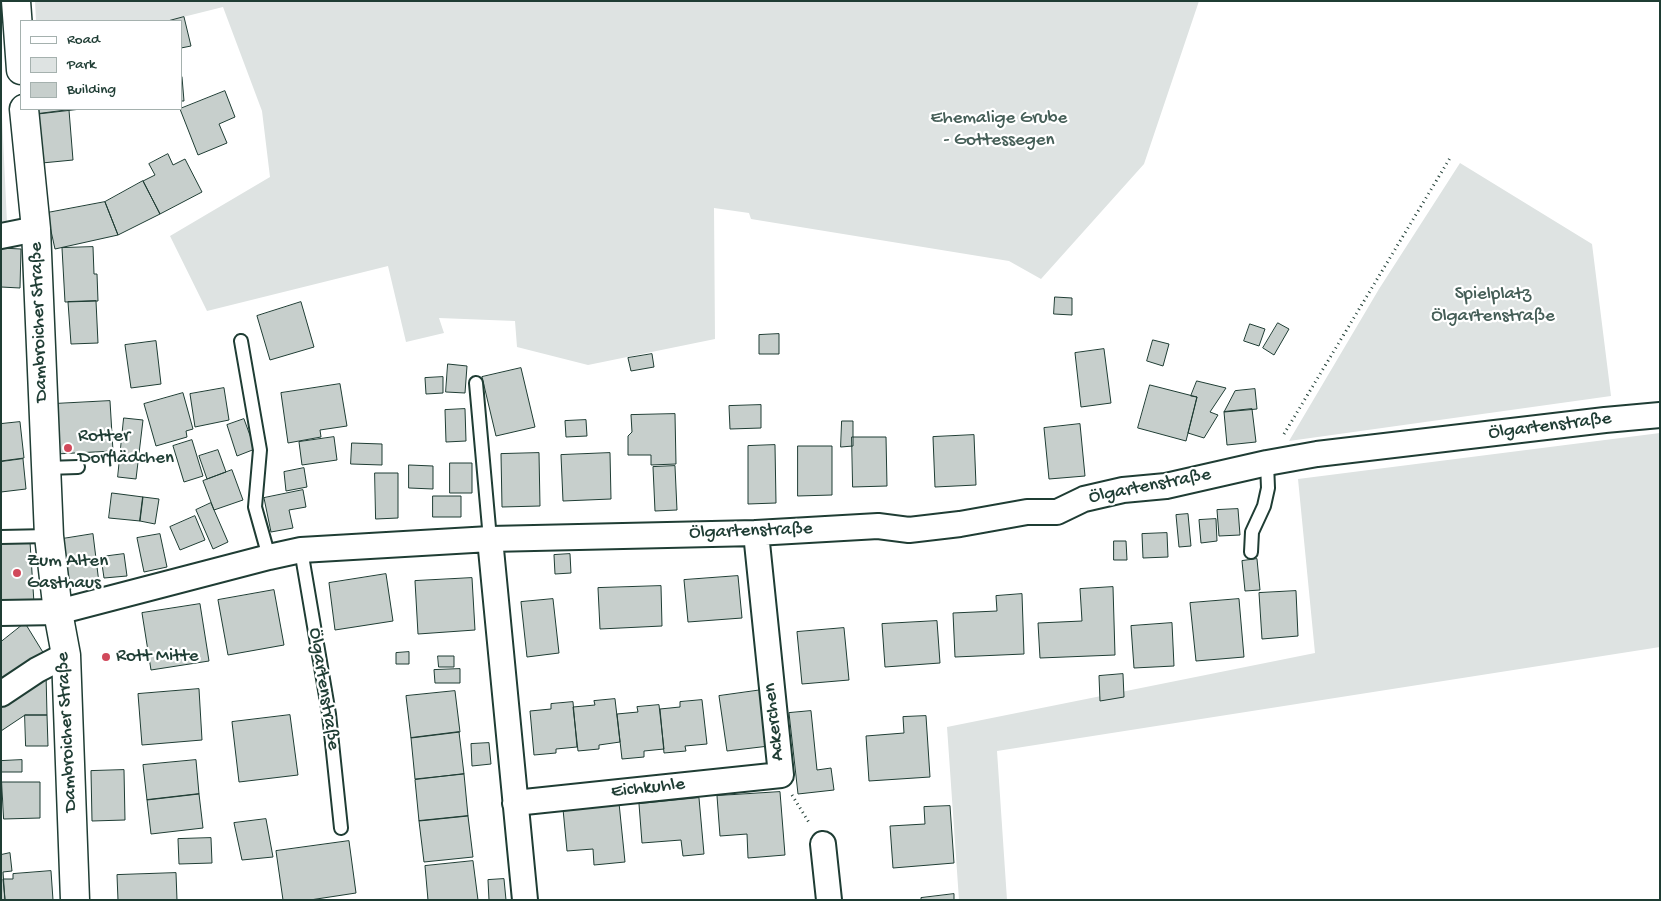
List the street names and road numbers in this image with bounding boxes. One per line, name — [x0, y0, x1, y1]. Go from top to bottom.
street label: Dambroicher Straße — [26, 242, 54, 402]
street label: Ölgartenstraße — [1487, 408, 1613, 446]
street label: Ölgartenstraße — [1087, 464, 1213, 510]
street label: Ölgartenstraße — [689, 518, 813, 546]
street label: Ölgartenstraße — [302, 626, 344, 752]
street label: Dambroicher Straße — [52, 651, 84, 813]
street label: Ackerchen — [760, 682, 790, 762]
street label: Eichkuhle — [610, 774, 686, 804]

